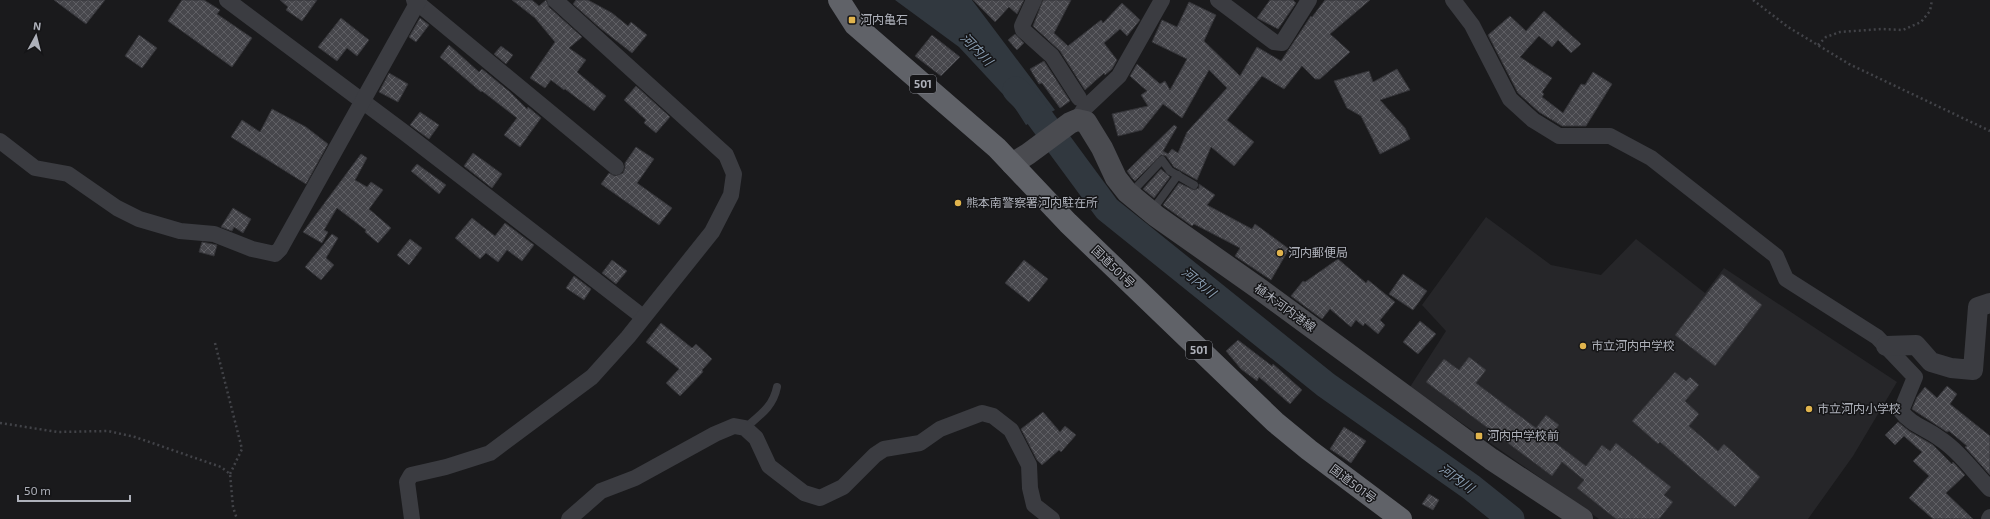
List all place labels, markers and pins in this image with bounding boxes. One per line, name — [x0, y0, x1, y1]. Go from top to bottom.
place label: 河内亀石 — [860, 12, 908, 26]
marker: 河内亀石 — [847, 15, 857, 25]
place label: 熊本南警察署河内駐在所 — [966, 195, 1098, 209]
marker: 熊本南警察署河内駐在所 — [953, 198, 963, 208]
place label: 河内郵便局 — [1288, 245, 1348, 259]
marker: 河内郵便局 — [1275, 248, 1285, 258]
place label: 市立河内中学校 — [1591, 338, 1675, 352]
marker: 市立河内中学校 — [1578, 341, 1588, 351]
place label: 市立河内小学校 — [1817, 401, 1901, 415]
marker: 市立河内小学校 — [1804, 404, 1814, 414]
place label: 河内中学校前 — [1487, 428, 1559, 442]
marker: 河内中学校前 — [1474, 431, 1484, 441]

